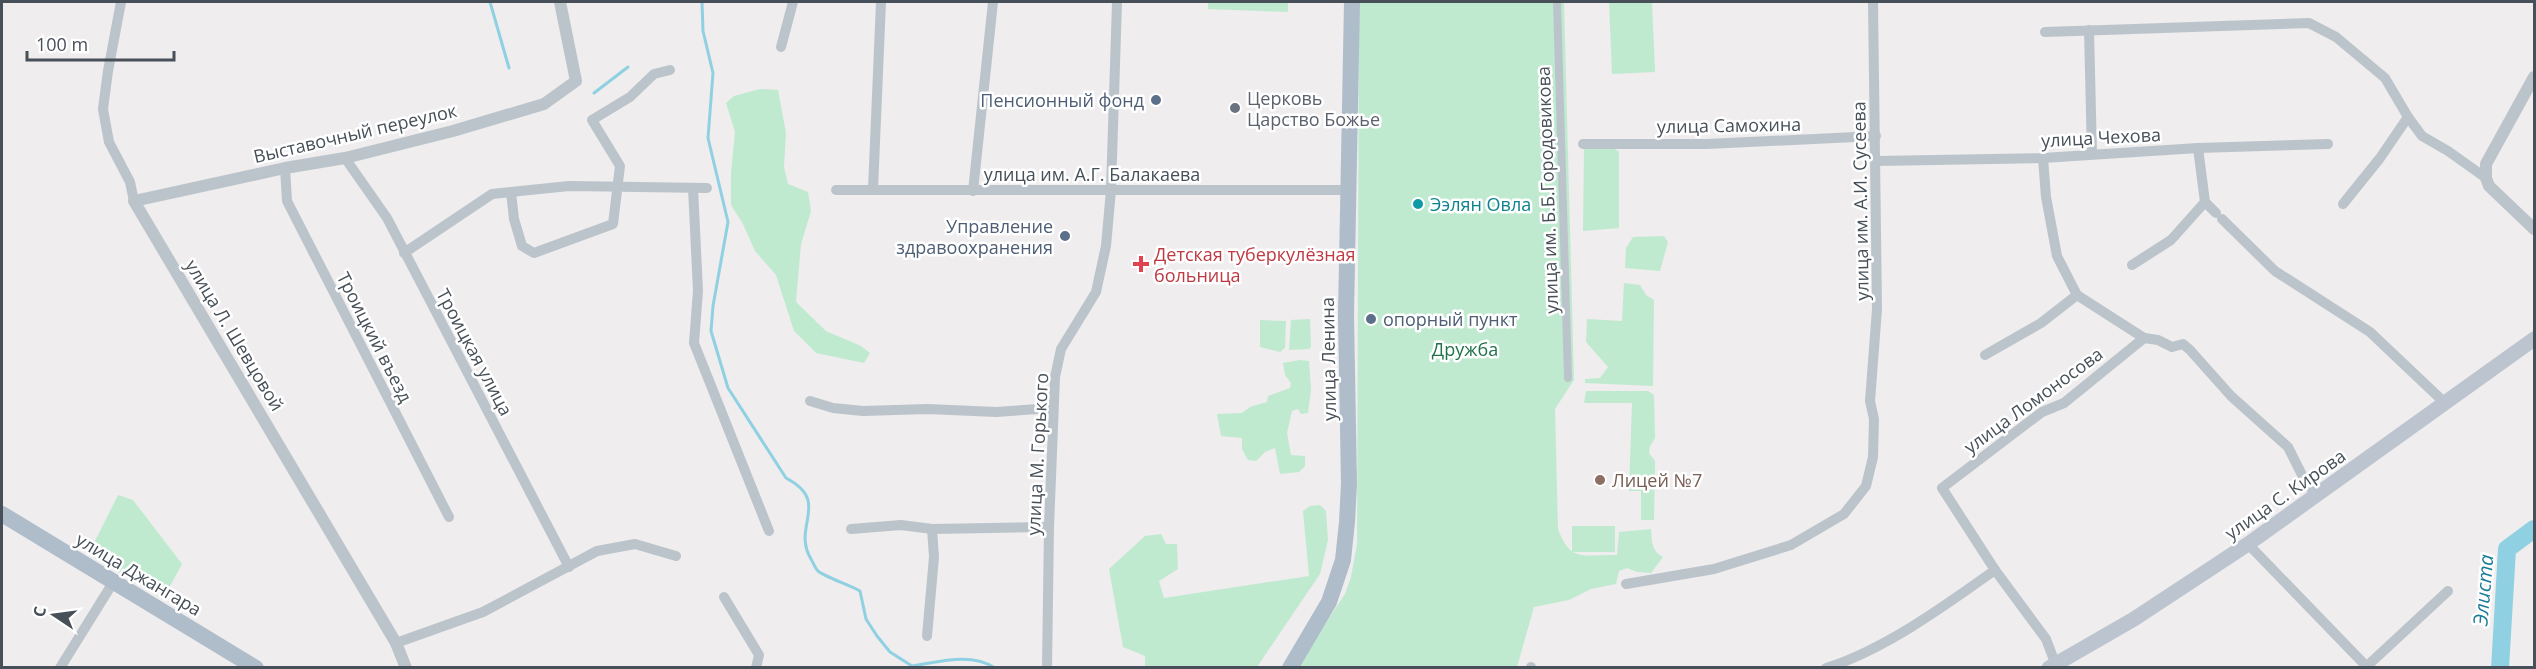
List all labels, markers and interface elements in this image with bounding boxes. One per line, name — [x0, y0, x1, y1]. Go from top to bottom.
scale bar — [27, 24, 174, 62]
text: 100 m — [36, 32, 88, 56]
street label: улица им. Б.Б.Городовикова — [1531, 66, 1563, 314]
place label: Церковь Царство Божье — [1247, 86, 1380, 131]
place label: Пенсионный фонд — [980, 88, 1144, 112]
marker: Пенсионный фонд — [1149, 93, 1163, 107]
street label: Выставочный переулок — [251, 98, 460, 168]
marker: Церковь Царство Божье — [1228, 101, 1242, 115]
street label: улица им. А.И. Сусеева — [1846, 101, 1874, 301]
street label: улица Самохина — [1657, 112, 1801, 138]
street label: улица Чехова — [2041, 122, 2161, 152]
street label: улица им. А.Г. Балакаева — [984, 162, 1200, 186]
place label: Ээлян Овла — [1430, 192, 1531, 216]
marker: Ээлян Овла — [1411, 197, 1425, 211]
place label: Управление здравоохранения — [896, 214, 1053, 259]
marker: Управление здравоохранения — [1058, 229, 1072, 243]
place label: Детская туберкулёзная больница — [1154, 242, 1356, 287]
street label: улица Л. Шевцовой — [180, 255, 290, 415]
marker: Детская туберкулёзная больница — [1132, 255, 1150, 273]
street label: Троицкий въезд — [332, 268, 418, 406]
street label: Троицкая улица — [431, 284, 519, 420]
street label: улица Ленина — [1315, 297, 1341, 421]
place label: опорный пункт — [1383, 307, 1518, 331]
marker: опорный пункт — [1364, 312, 1378, 326]
park label: Дружба — [1432, 337, 1498, 361]
street label: улица Ломоносова — [1959, 341, 2107, 459]
street label: улица М. Горького — [1021, 372, 1053, 536]
street label: улица С. Кирова — [2220, 443, 2350, 545]
place label: Лицей №7 — [1612, 468, 1702, 492]
marker: Лицей №7 — [1593, 473, 1607, 487]
street label: улица Джангара — [72, 527, 206, 621]
water label: Элиста — [2466, 553, 2500, 627]
north arrow — [24, 585, 84, 645]
text: С — [28, 604, 51, 619]

